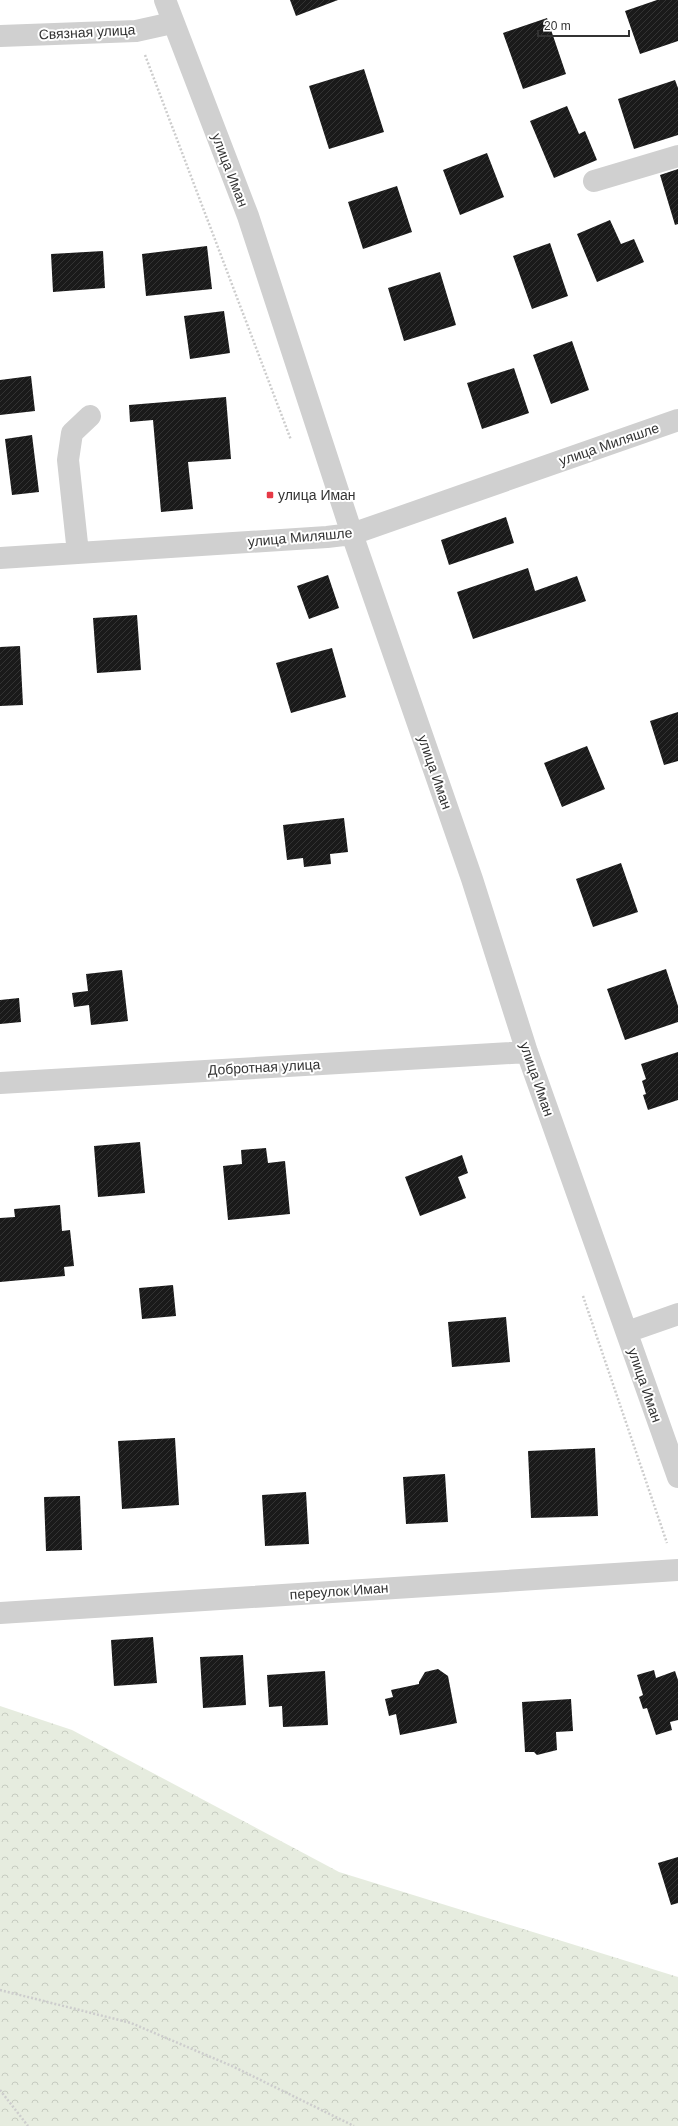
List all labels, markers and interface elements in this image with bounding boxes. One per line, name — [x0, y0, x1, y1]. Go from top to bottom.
scale bar — [538, 12, 629, 38]
text: 20 m — [544, 19, 571, 33]
street label: Связная улица — [38, 21, 136, 43]
street label: улица Иман — [209, 131, 251, 209]
street label: улица Миляшле — [557, 419, 661, 469]
place label: улица Иман — [278, 487, 356, 503]
marker: улица Иман — [265, 490, 275, 500]
street label: улица Миляшле — [247, 524, 353, 550]
street label: улица Иман — [415, 733, 455, 811]
street label: улица Иман — [517, 1040, 557, 1118]
street label: Добротная улица — [207, 1056, 321, 1078]
street label: улица Иман — [625, 1346, 665, 1424]
street label: переулок Иман — [289, 1580, 389, 1602]

